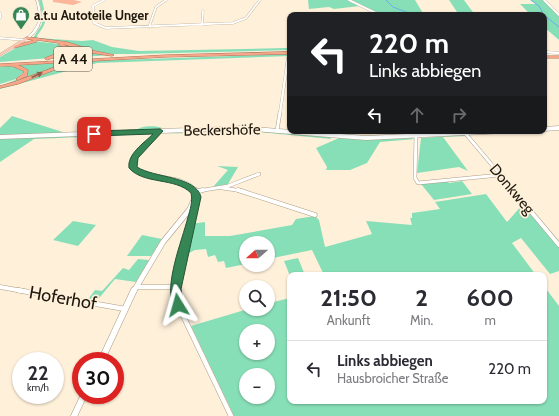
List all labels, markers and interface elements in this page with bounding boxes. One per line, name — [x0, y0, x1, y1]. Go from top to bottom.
shop icon: a.t.u Autoteile Unger — [11, 5, 31, 30]
place label: a.t.u Autoteile Unger — [34, 7, 149, 23]
text: 220 m — [369, 26, 449, 60]
icon: left — [303, 28, 355, 80]
road number: A 44 — [54, 47, 92, 71]
text: Links abbiegen — [369, 60, 481, 82]
one-way arrow — [31, 71, 43, 78]
icon: left — [364, 104, 386, 126]
icon: ahead — [406, 104, 428, 126]
icon: right — [448, 104, 470, 126]
pin — [77, 117, 111, 151]
street label: Beckershöfe — [183, 120, 261, 140]
icon: arrive — [83, 123, 105, 145]
street label: Donkweg — [486, 160, 539, 218]
north arrow — [239, 236, 275, 272]
map controls — [239, 236, 275, 404]
button: search — [239, 280, 275, 316]
street label: Hoferhof — [27, 281, 99, 315]
text: 21:50 — [320, 283, 377, 312]
text: 2 — [415, 283, 428, 312]
text: 600 — [466, 283, 514, 312]
position arrow — [157, 284, 199, 326]
text: Ankunft — [327, 312, 370, 328]
text: Min. — [410, 312, 433, 328]
text: m — [484, 312, 496, 328]
button: + — [239, 324, 275, 360]
speed limit sign: 30 — [72, 352, 124, 404]
text: Links abbiegen — [337, 352, 433, 370]
icon: left — [303, 358, 325, 380]
text: 220 m — [488, 360, 531, 378]
text: 22 — [27, 361, 49, 385]
button: − — [239, 368, 275, 404]
text: Hausbroicher Straße — [337, 370, 448, 386]
text: km/h — [27, 381, 49, 394]

